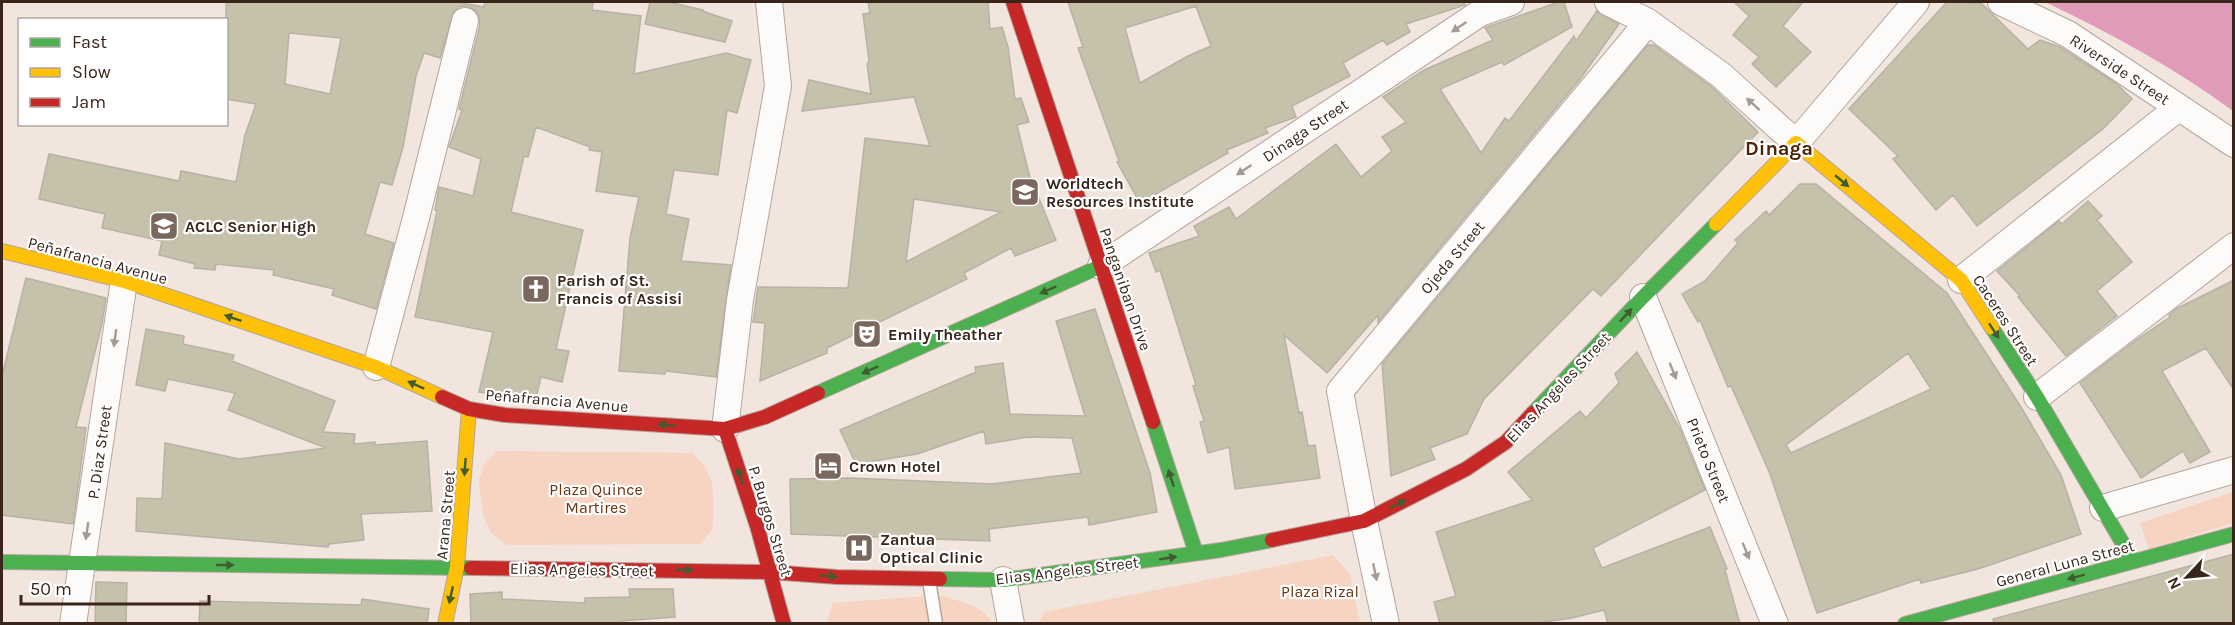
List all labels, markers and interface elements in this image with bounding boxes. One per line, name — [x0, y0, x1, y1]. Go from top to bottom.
legend — [18, 18, 228, 126]
one-way arrow — [1451, 21, 1467, 32]
street label: Riverside Street — [2066, 30, 2173, 109]
text: Fast — [72, 31, 107, 53]
text: Slow — [72, 61, 111, 83]
text: Jam — [72, 91, 106, 113]
street label: Dinaga Street — [1259, 95, 1352, 166]
one-way arrow — [1746, 98, 1761, 111]
district label: Dinaga — [1745, 137, 1813, 160]
one-way arrow — [1236, 165, 1253, 176]
place label: Worldtech Resources Institute — [1046, 174, 1194, 211]
one-way arrow — [1834, 174, 1849, 187]
school or university icon: Worldtech Resources Institute — [1009, 176, 1041, 208]
school or university icon: ACLC Senior High — [148, 210, 180, 242]
place label: ACLC Senior High — [185, 217, 316, 236]
street label: Ojeda Street — [1416, 217, 1488, 298]
street label: Panganiban Drive — [1096, 225, 1155, 353]
street label: Peñafrancia Avenue — [26, 233, 170, 288]
place label: Parish of St. Francis of Assisi — [557, 271, 682, 308]
street label: Caceres Street — [1969, 271, 2042, 370]
church icon: Parish of St. Francis of Assisi — [520, 273, 552, 305]
one-way arrow — [1039, 285, 1057, 295]
one-way arrow — [1619, 307, 1633, 322]
one-way arrow — [224, 313, 242, 322]
theatre icon: Emily Theather — [851, 318, 883, 350]
one-way arrow — [1988, 323, 1999, 339]
place label: Emily Theather — [888, 325, 1003, 344]
street label: Elias Angeles Street — [1502, 328, 1614, 447]
one-way arrow — [111, 329, 120, 348]
one-way arrow — [1668, 362, 1678, 380]
one-way arrow — [862, 365, 879, 374]
one-way arrow — [407, 380, 425, 389]
street label: Peñafrancia Avenue — [485, 385, 629, 416]
street label: P. Diaz Street — [83, 404, 116, 500]
street label: Prieto Street — [1683, 415, 1734, 506]
one-way arrow — [658, 421, 677, 430]
hotel icon: Crown Hotel — [812, 450, 844, 482]
place label: Crown Hotel — [849, 457, 941, 476]
one-way arrow — [460, 458, 470, 477]
street label: P. Burgos Street — [745, 464, 796, 579]
one-way arrow — [735, 467, 745, 485]
street label: Arana Street — [432, 469, 459, 561]
one-way arrow — [1166, 469, 1175, 487]
park label: Plaza Quince Martires — [549, 480, 643, 517]
one-way arrow — [1390, 500, 1407, 509]
one-way arrow — [83, 522, 92, 541]
place label: Zantua Optical Clinic — [880, 530, 983, 567]
hospital icon: Zantua Optical Clinic — [843, 532, 875, 564]
street label: General Luna Street — [1994, 536, 2136, 591]
one-way arrow — [1742, 542, 1751, 560]
north arrow — [2157, 547, 2217, 607]
street label: Elias Angeles Street — [994, 552, 1140, 589]
one-way arrow — [1159, 553, 1178, 562]
street label: Elias Angeles Street — [510, 559, 654, 580]
one-way arrow — [215, 560, 234, 570]
one-way arrow — [1371, 563, 1380, 582]
one-way arrow — [674, 566, 693, 575]
scale bar — [21, 568, 208, 606]
one-way arrow — [819, 572, 838, 581]
one-way arrow — [2067, 573, 2085, 582]
text: N — [2163, 574, 2185, 593]
text: 50 m — [30, 578, 72, 600]
park label: Plaza Rizal — [1281, 582, 1359, 601]
one-way arrow — [446, 586, 456, 604]

